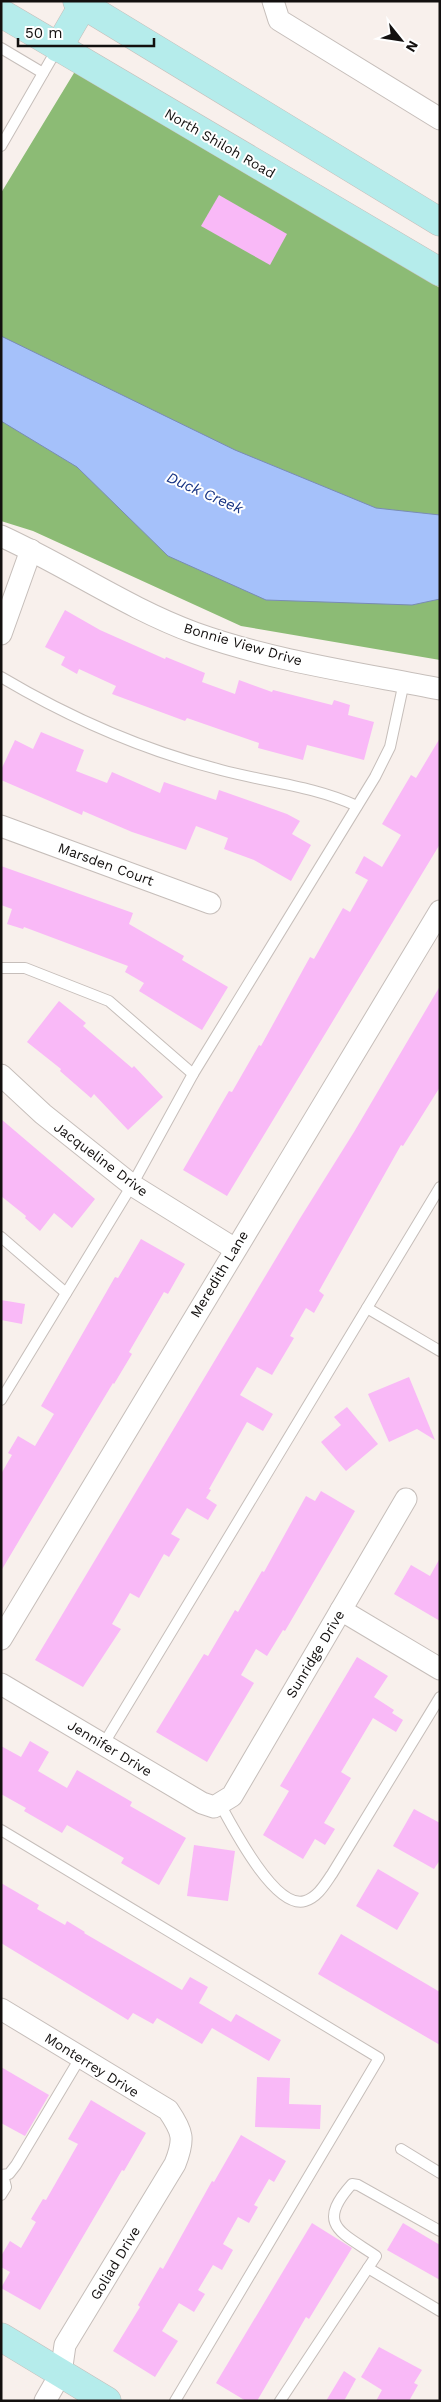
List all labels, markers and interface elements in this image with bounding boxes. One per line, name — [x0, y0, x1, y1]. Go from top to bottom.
scale bar — [18, 15, 154, 47]
north arrow — [376, 15, 426, 65]
text: 50 m — [25, 24, 62, 42]
text: N — [403, 38, 422, 55]
street label: North Shiloh Road — [162, 105, 278, 181]
water label: Duck Creek — [164, 468, 247, 518]
street label: Bonnie View Drive — [182, 619, 304, 669]
street label: Marsden Court — [56, 839, 156, 889]
street label: Jacqueline Drive — [51, 1119, 151, 1199]
street label: Meredith Lane — [187, 1228, 251, 1320]
street label: Sunridge Drive — [283, 1607, 347, 1701]
street label: Jennifer Drive — [65, 1717, 155, 1779]
street label: Monterrey Drive — [42, 2030, 142, 2100]
street label: Goliad Drive — [87, 2223, 143, 2303]

